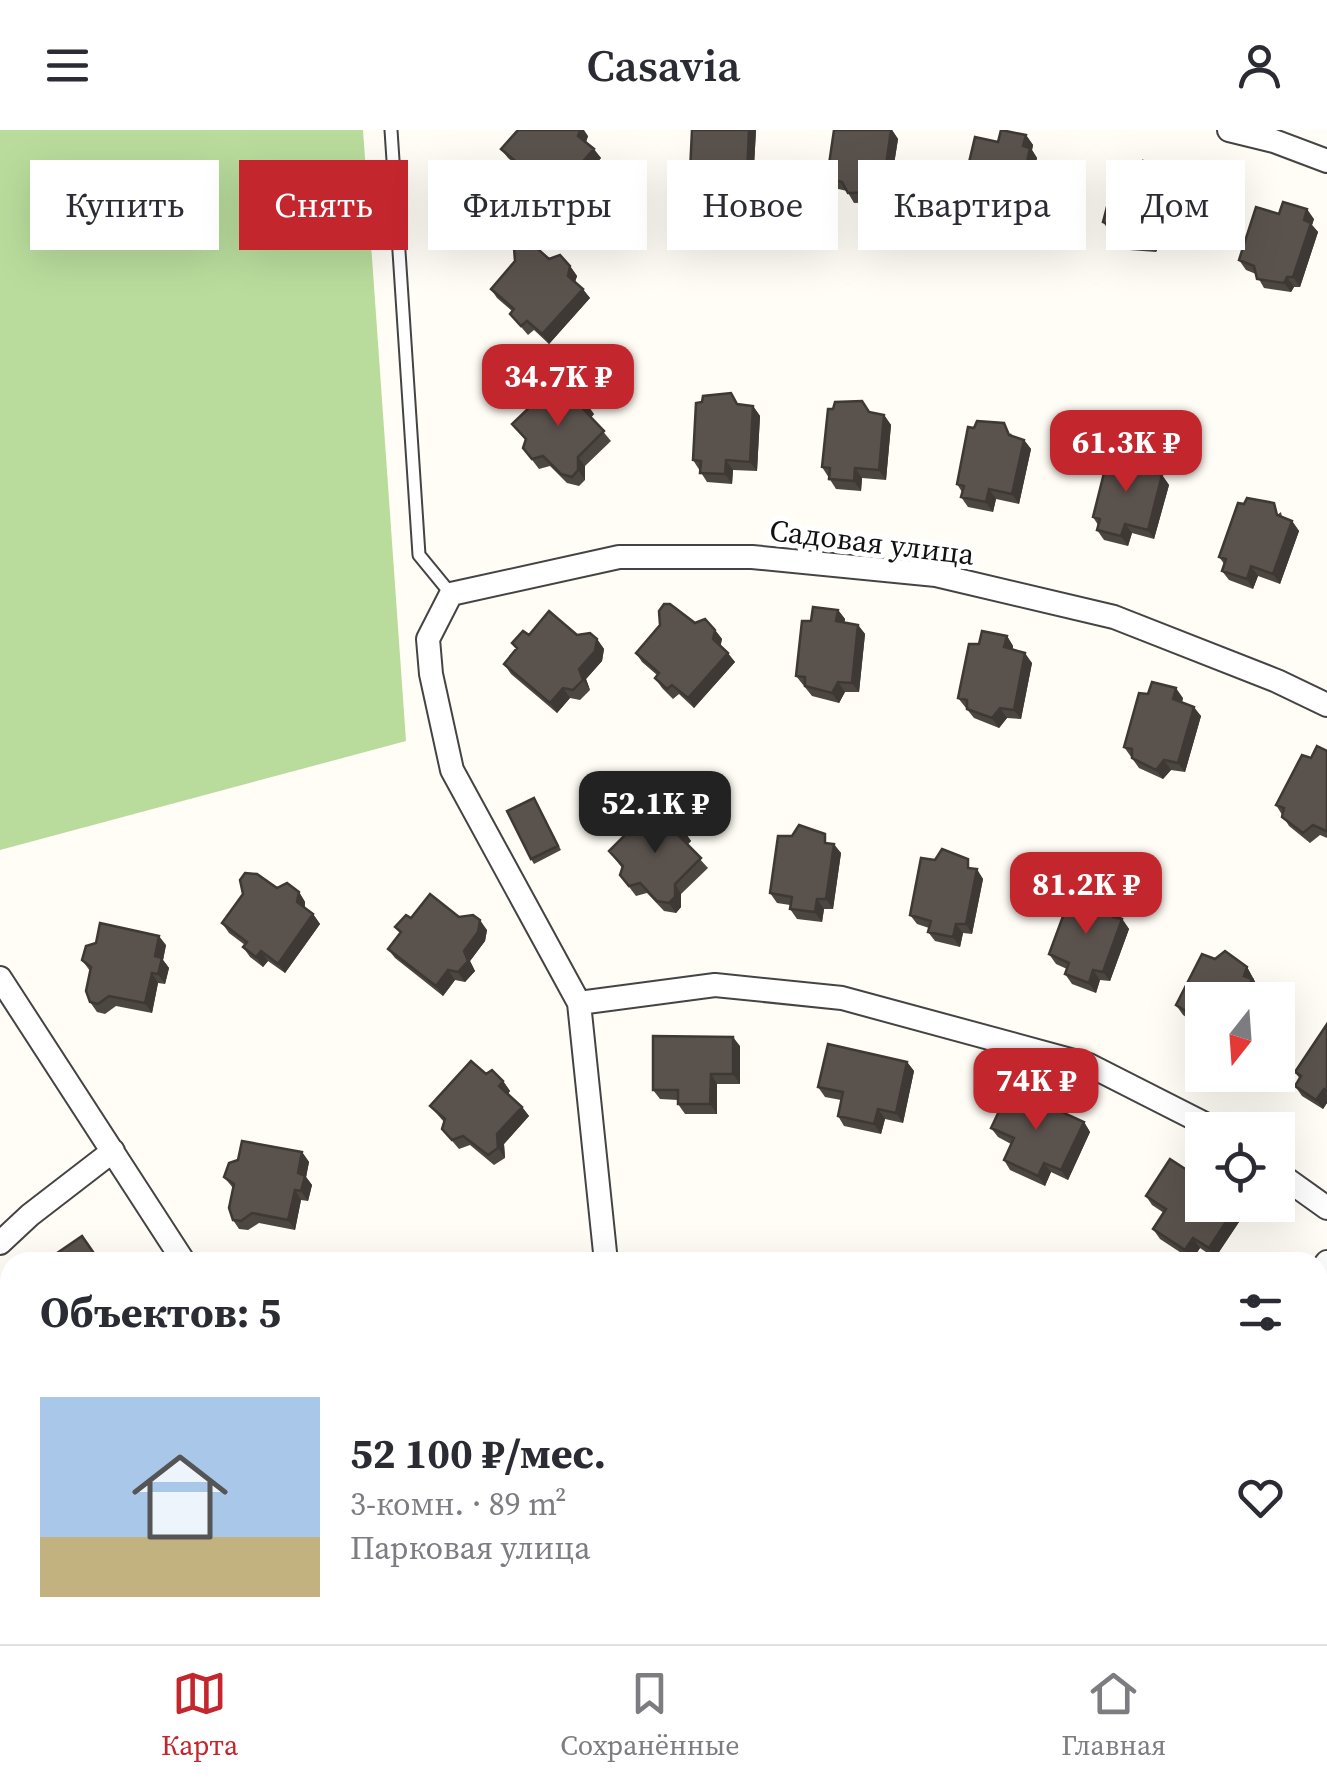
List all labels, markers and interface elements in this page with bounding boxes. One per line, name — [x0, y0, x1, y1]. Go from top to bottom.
text: Casavia — [586, 34, 741, 96]
icon: menu — [40, 38, 95, 93]
icon: person — [1232, 38, 1287, 93]
chip: Купить — [30, 160, 219, 250]
chip: Снять — [239, 160, 408, 250]
chip: Фильтры — [428, 160, 647, 250]
chip: Новое — [667, 160, 838, 250]
chip: Квартира — [858, 160, 1086, 250]
chip: Дом — [1106, 160, 1245, 250]
pin: 34.7K ₽ — [466, 344, 650, 429]
text: 34.7K ₽ — [504, 354, 612, 398]
pin: 61.3K ₽ — [1034, 410, 1218, 495]
text: 61.3K ₽ — [1072, 420, 1180, 464]
street label: Садовая улица — [767, 509, 977, 575]
pin: 52.1K ₽ — [563, 771, 747, 856]
text: 52.1K ₽ — [601, 781, 709, 825]
pin: 81.2K ₽ — [994, 852, 1178, 937]
text: 81.2K ₽ — [1032, 862, 1140, 906]
north arrow — [1185, 982, 1295, 1092]
map controls — [1185, 982, 1295, 1222]
pin: 74K ₽ — [966, 1048, 1106, 1133]
text: 74K ₽ — [995, 1058, 1077, 1102]
button: locate — [1185, 1112, 1295, 1222]
text: Объектов: 5 — [40, 1283, 281, 1341]
icon: filters — [1233, 1285, 1288, 1340]
text: 52 100 ₽/мес. — [350, 1424, 606, 1482]
icon: home — [120, 1437, 240, 1557]
icon: heart — [1233, 1470, 1288, 1525]
text: 3-комн. · 89 m² — [350, 1482, 567, 1526]
text: Парковая улица — [350, 1526, 590, 1570]
tab: Карта — [161, 1666, 238, 1764]
tab: Сохранённые — [560, 1666, 739, 1764]
tab: Главная — [1061, 1666, 1166, 1764]

